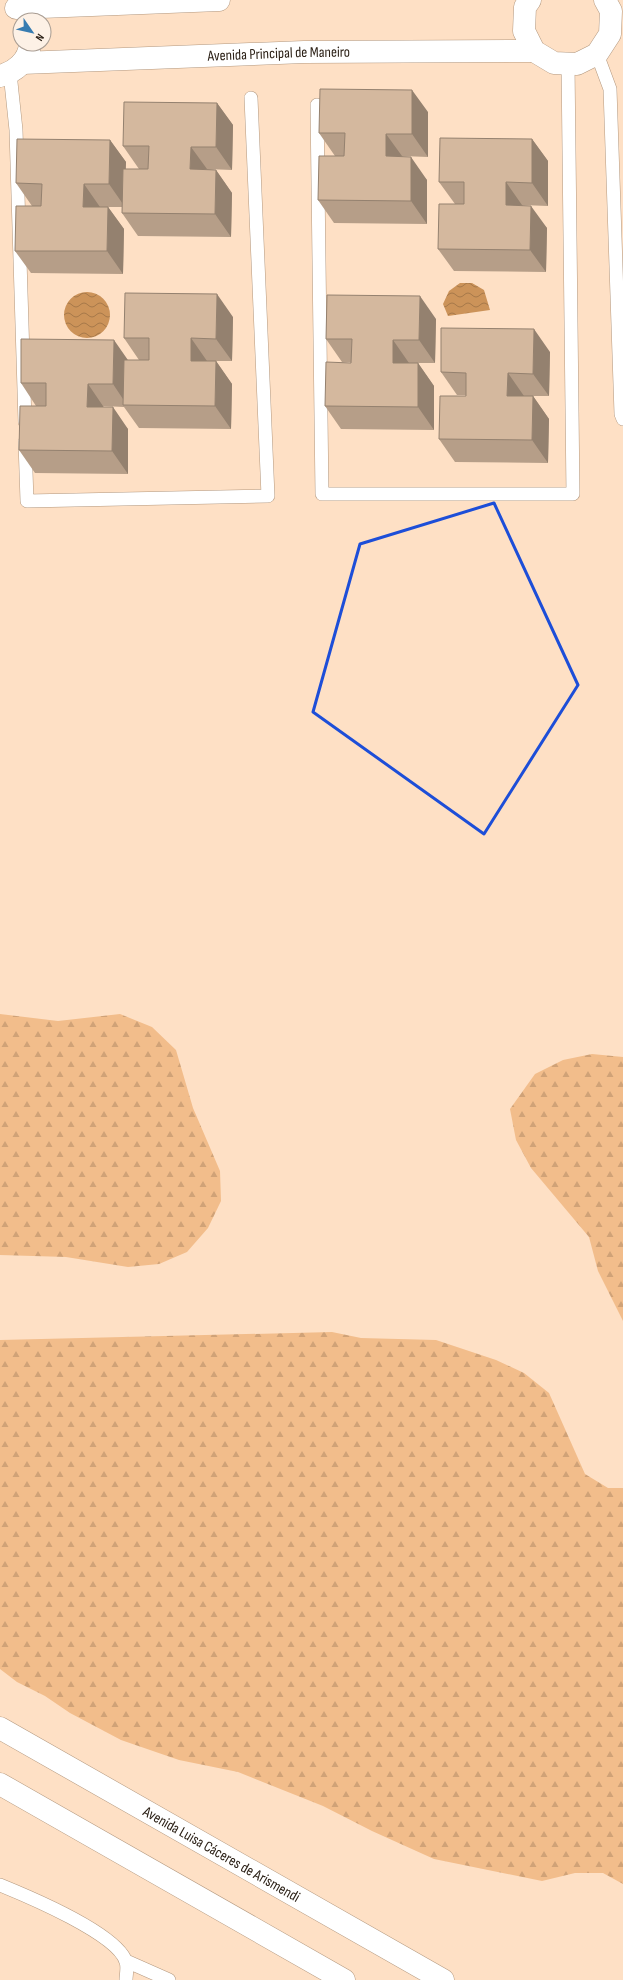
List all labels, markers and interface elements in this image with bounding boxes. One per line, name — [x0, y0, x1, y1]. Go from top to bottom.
north arrow — [12, 12, 52, 52]
text: N — [33, 31, 47, 43]
street label: Avenida Principal de Maneiro — [206, 42, 350, 65]
street label: Avenida Luisa Cáceres de Arismendi — [139, 1801, 304, 1906]

